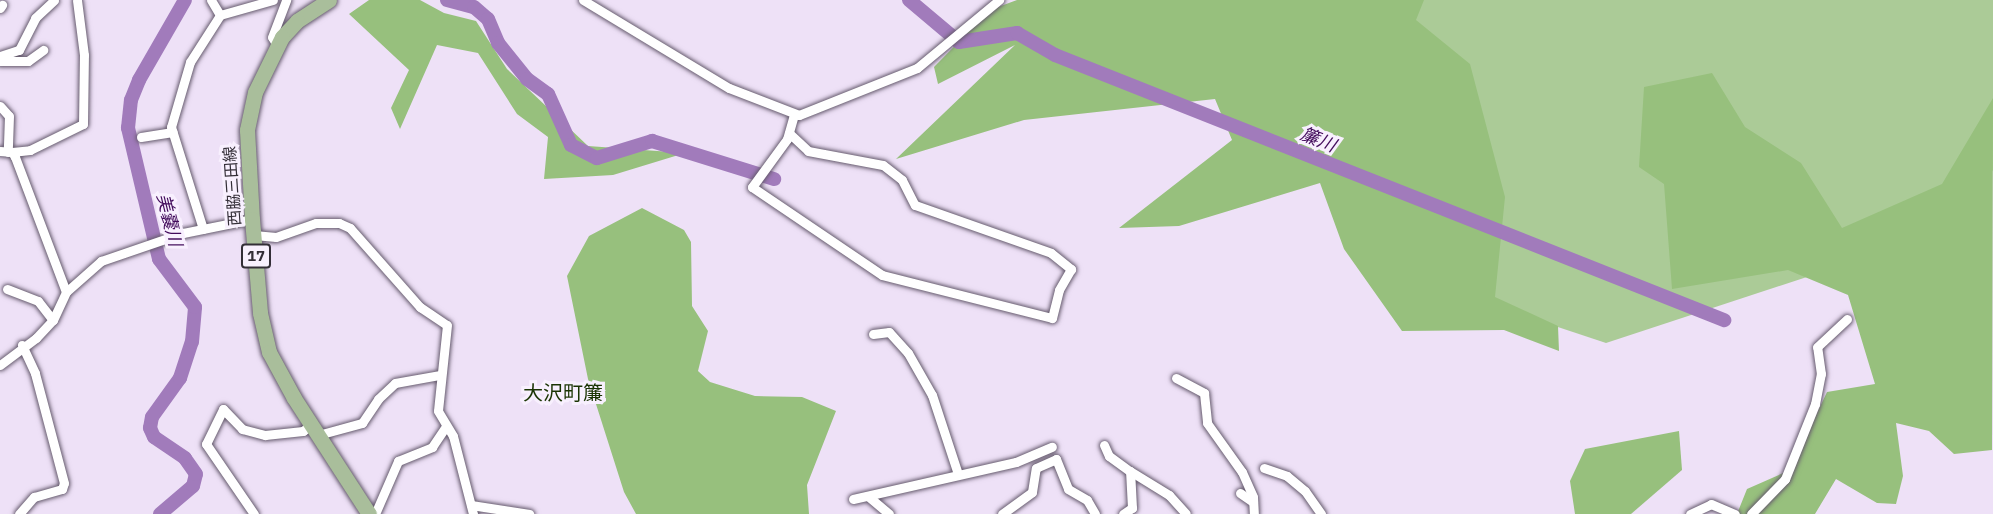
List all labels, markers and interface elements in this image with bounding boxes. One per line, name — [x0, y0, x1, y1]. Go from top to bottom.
water label: 簾川 — [1297, 123, 1339, 157]
street label: 西脇三田線 — [220, 145, 244, 227]
water label: 美嚢川 — [152, 191, 186, 249]
road number: 17 — [241, 244, 271, 268]
district label: 大沢町簾 — [523, 380, 603, 404]

